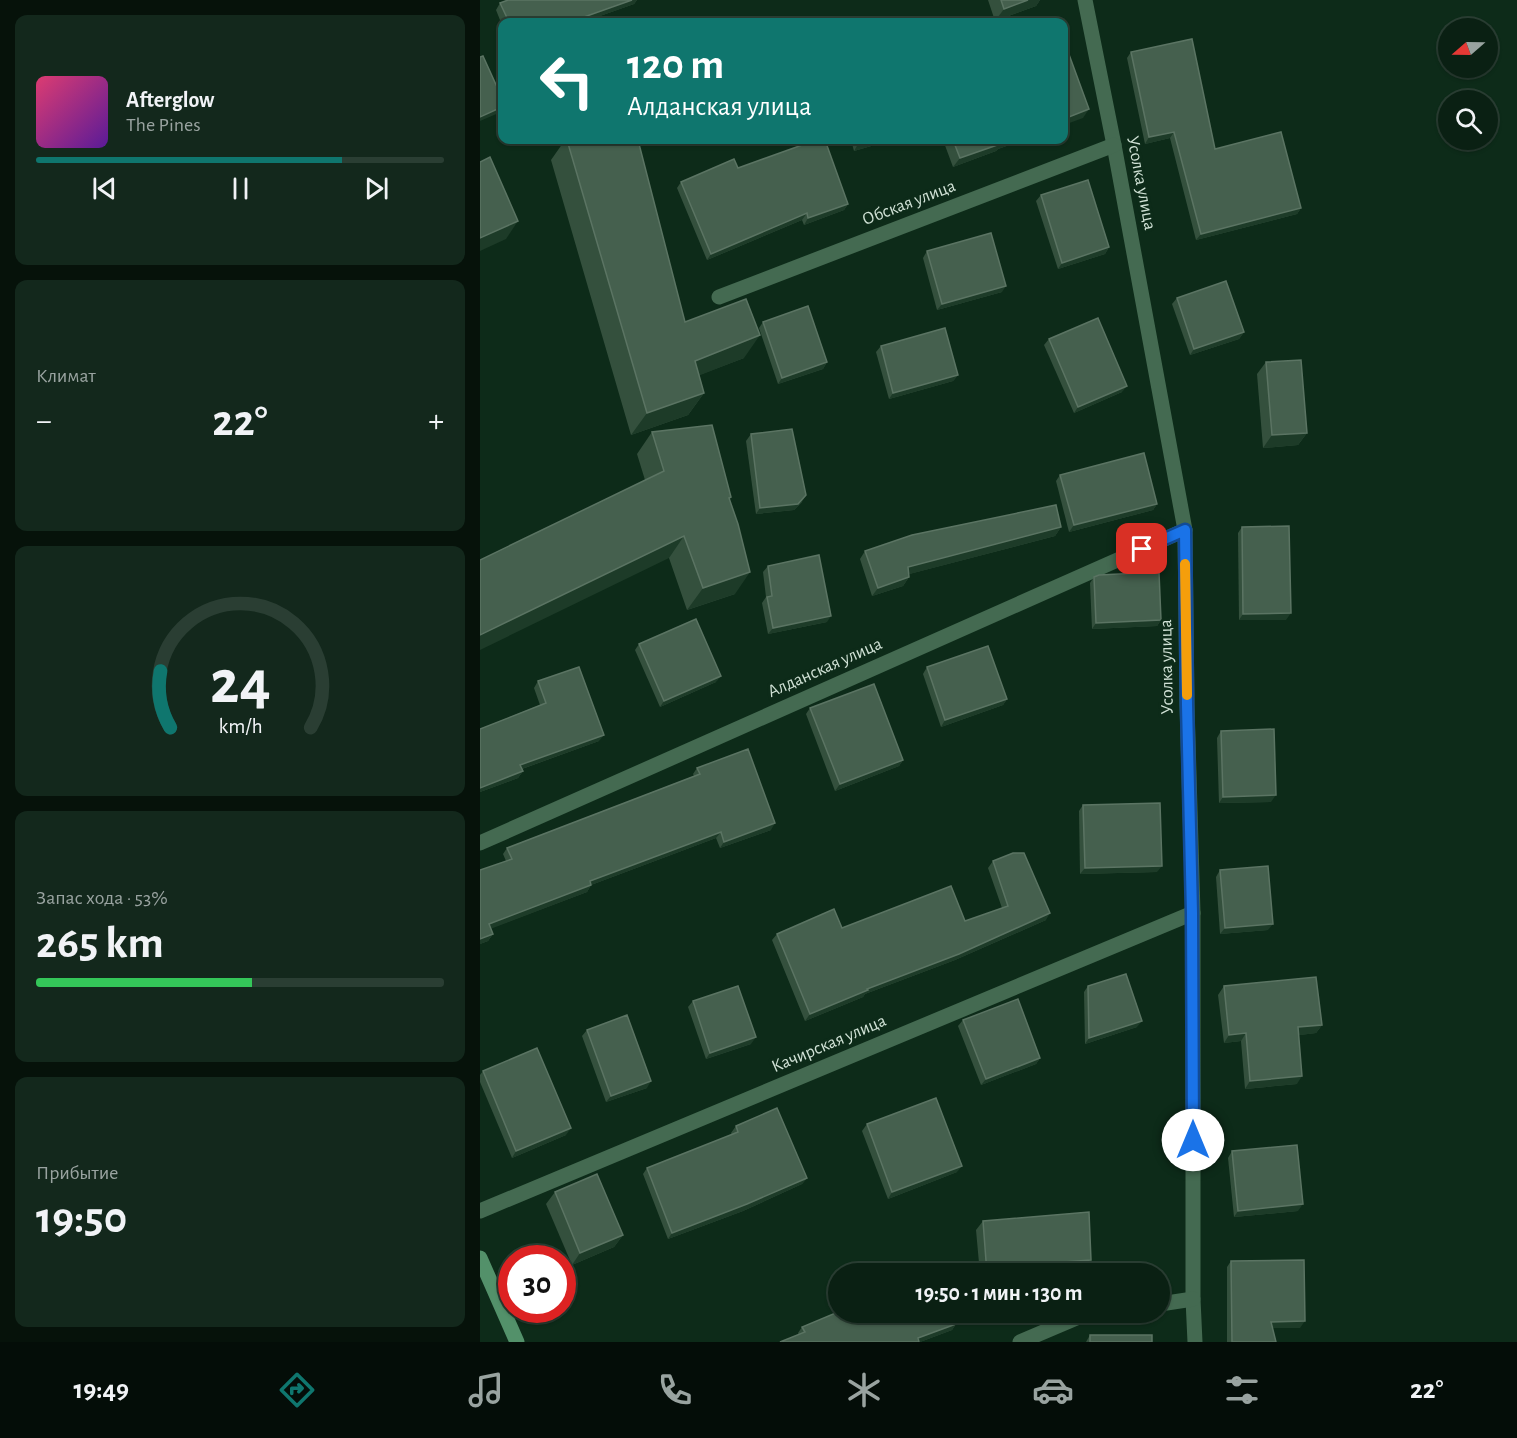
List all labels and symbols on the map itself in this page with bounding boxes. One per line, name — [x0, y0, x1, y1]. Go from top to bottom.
north arrow — [1438, 18, 1498, 78]
street label: Усолка улица — [1123, 134, 1159, 232]
street label: Обская улица — [859, 176, 958, 229]
pin — [1116, 523, 1167, 574]
street label: Усолка улица — [1157, 619, 1177, 715]
street label: Алданская улица — [765, 635, 885, 701]
street label: Качирская улица — [769, 1012, 889, 1076]
position arrow — [1161, 1108, 1225, 1172]
speed limit sign: 30 — [498, 1245, 576, 1323]

